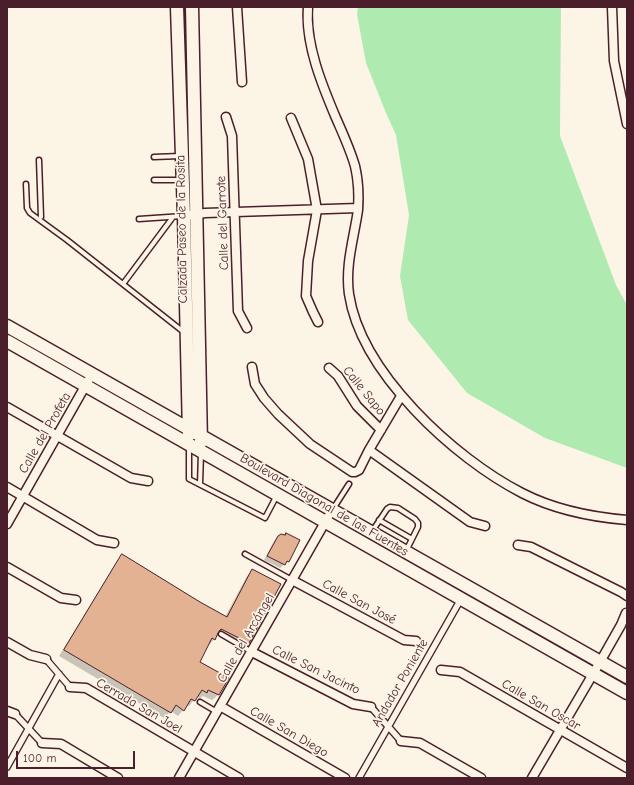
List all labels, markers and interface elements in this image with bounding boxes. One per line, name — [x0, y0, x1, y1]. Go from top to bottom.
street label: Calzada Paseo de la Rosita — [173, 155, 191, 303]
street label: Calle del Garrote — [214, 175, 232, 271]
street label: Calle Sapo — [339, 363, 389, 419]
street label: Calle del Profeta — [16, 390, 74, 476]
street label: Boulevard Diagonal de las Fuentes — [237, 450, 411, 560]
street label: Calle San José — [319, 576, 399, 628]
street label: Calle del Arcángel — [214, 591, 278, 685]
street label: Andador Poniente — [369, 636, 431, 730]
street label: Calle San Jacinto — [269, 642, 363, 698]
street label: Cerrada San Joel — [93, 675, 185, 737]
street label: Calle San Oscar — [499, 676, 583, 734]
street label: Calle San Diego — [247, 703, 331, 761]
scale bar — [18, 743, 137, 769]
text: 100 m — [23, 751, 56, 765]

